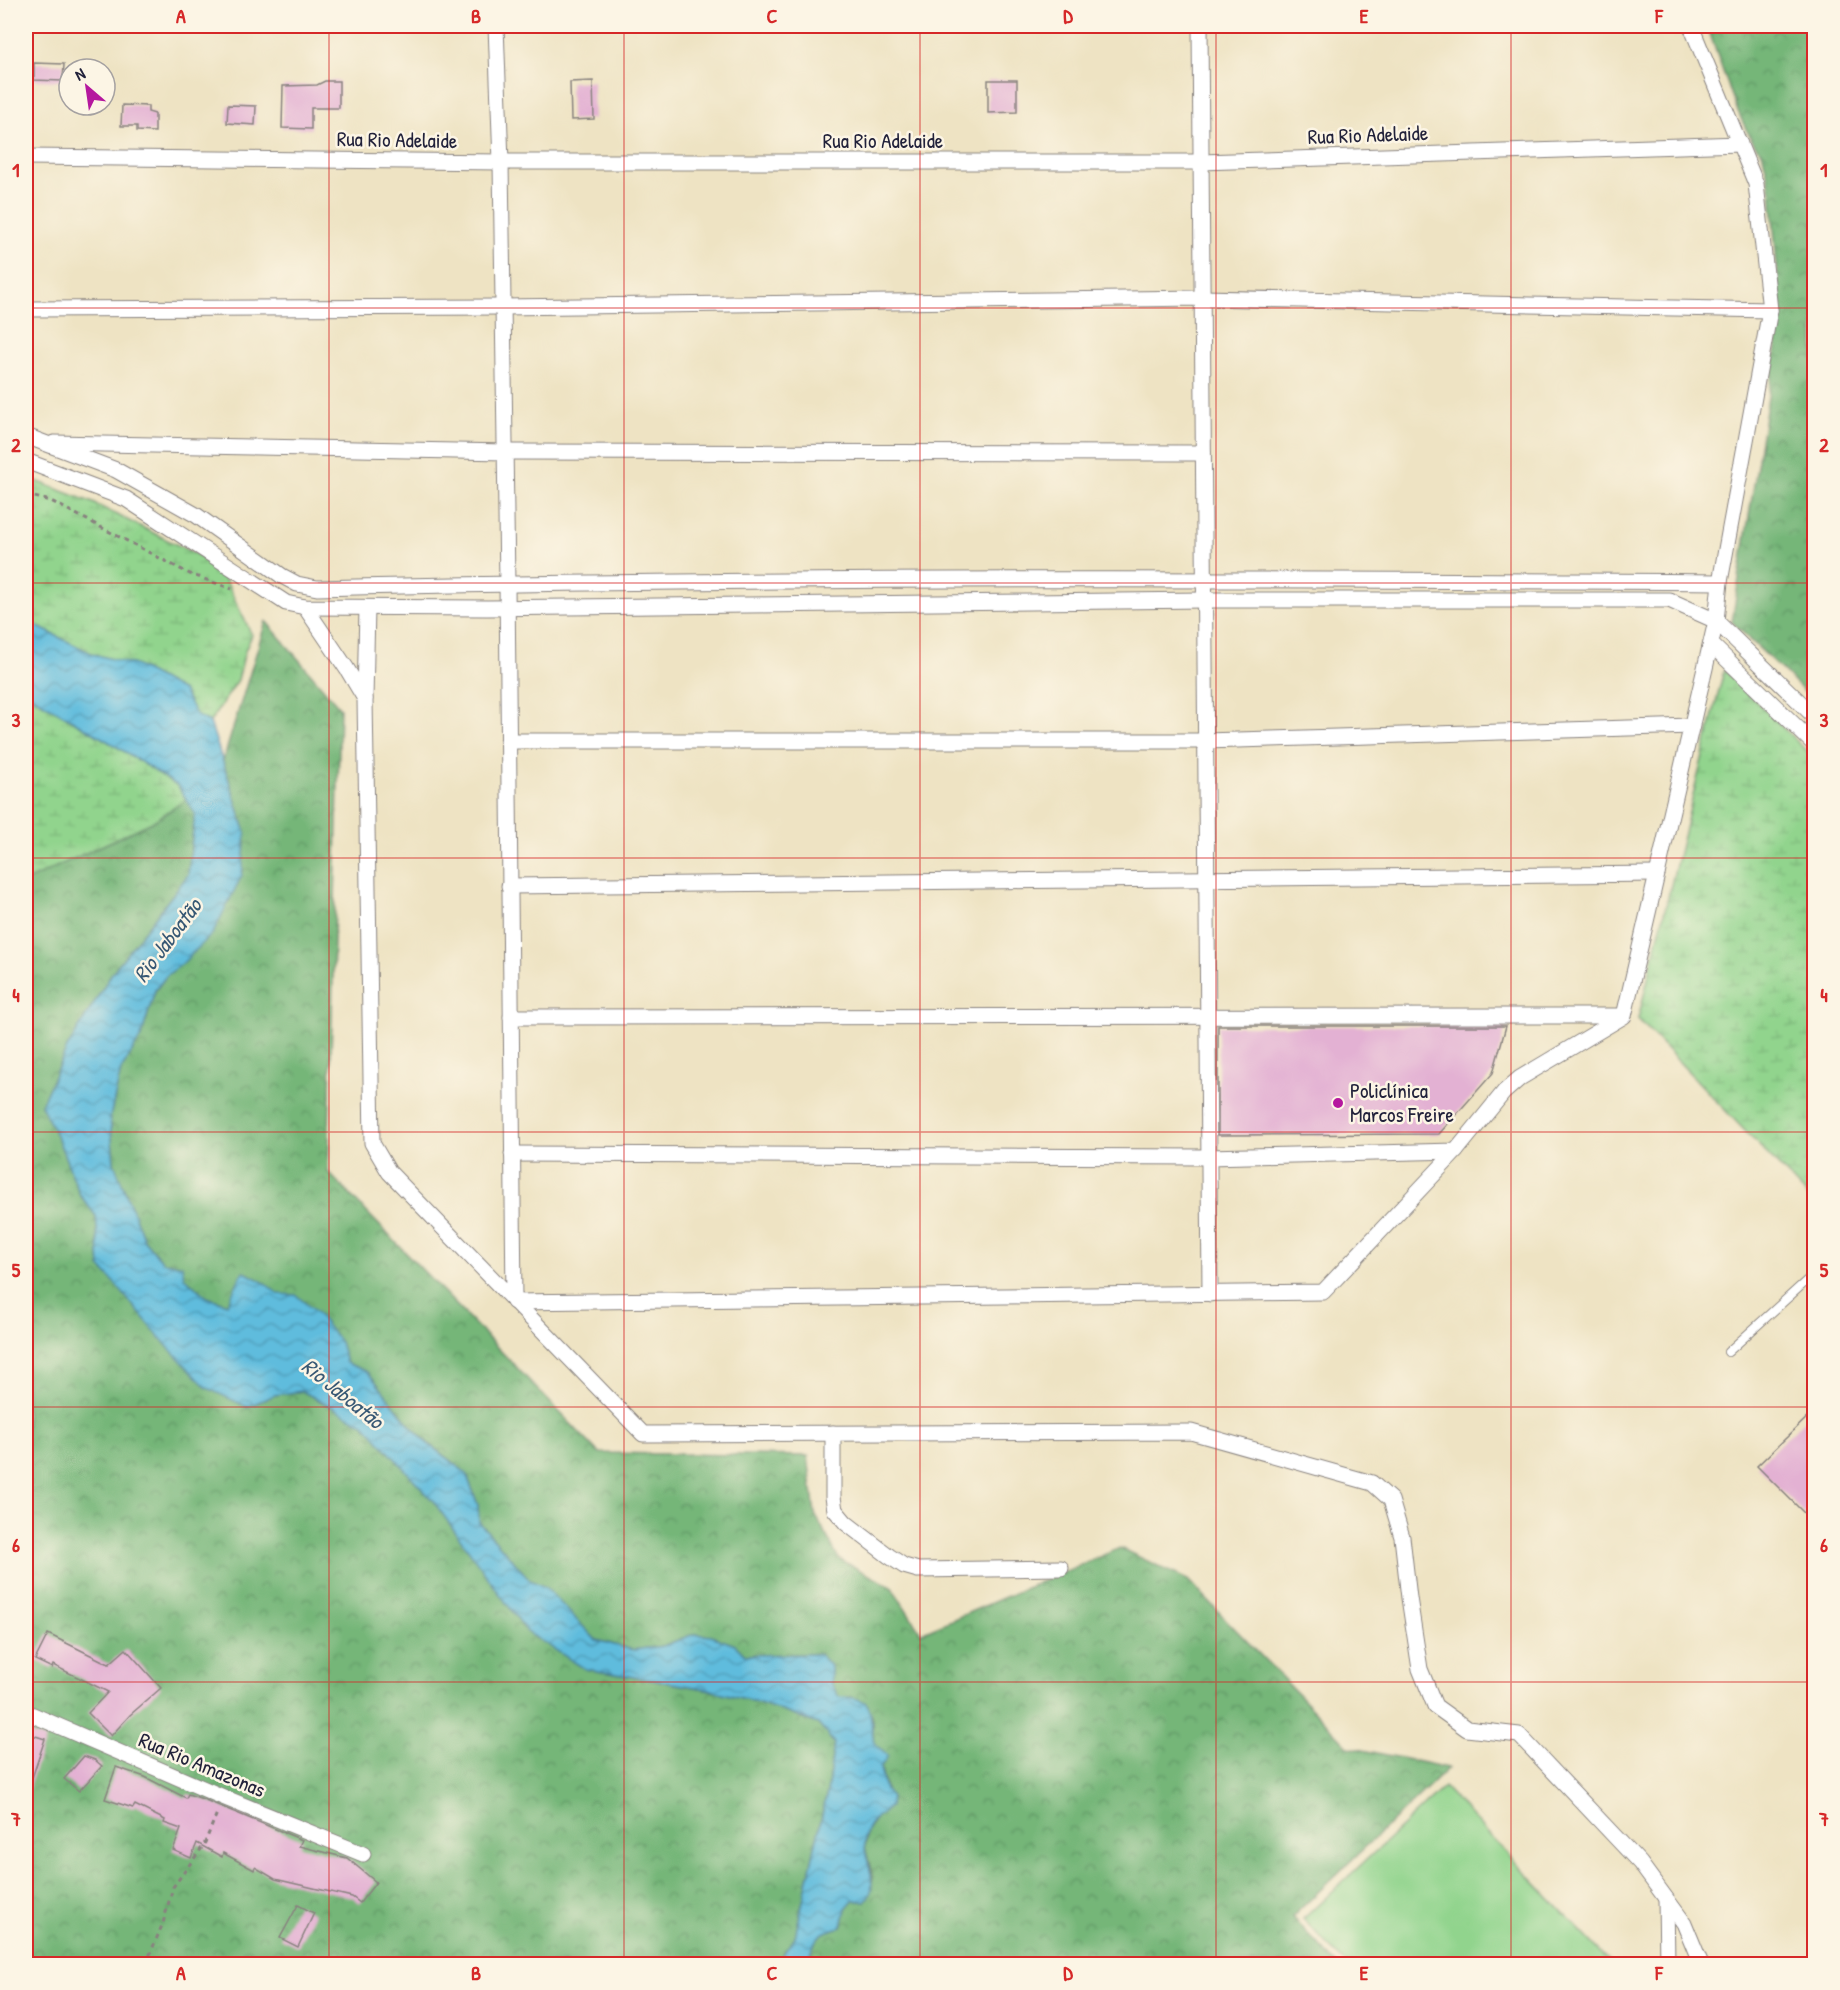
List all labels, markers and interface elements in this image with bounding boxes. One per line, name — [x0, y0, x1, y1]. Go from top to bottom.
text: A — [176, 2, 186, 29]
text: B — [471, 2, 481, 29]
text: C — [767, 2, 778, 29]
text: D — [1063, 2, 1073, 29]
text: E — [1360, 2, 1369, 29]
text: F — [1654, 2, 1664, 29]
north arrow — [57, 57, 117, 117]
text: N — [71, 62, 89, 86]
street label: Rua Rio Adelaide — [1307, 118, 1429, 151]
street label: Rua Rio Adelaide — [337, 124, 457, 155]
street label: Rua Rio Adelaide — [823, 126, 943, 155]
text: 1 — [12, 156, 20, 183]
text: 1 — [1820, 156, 1828, 183]
text: 2 — [11, 431, 21, 458]
text: 2 — [1819, 431, 1829, 458]
text: 3 — [12, 706, 21, 733]
text: 3 — [1820, 706, 1829, 733]
water label: Rio Jaboatão — [126, 890, 210, 988]
text: 4 — [12, 981, 20, 1008]
text: 4 — [1820, 981, 1828, 1008]
place label: Policlínica Marcos Freire — [1350, 1076, 1454, 1129]
marker: Policlínica Marcos Freire — [1331, 1096, 1345, 1110]
text: 5 — [12, 1256, 21, 1283]
text: 5 — [1820, 1256, 1829, 1283]
water label: Rio Jaboatão — [296, 1351, 392, 1437]
text: 6 — [12, 1531, 20, 1558]
text: 6 — [1820, 1531, 1828, 1558]
street label: Rua Rio Amazonas — [135, 1725, 270, 1804]
text: 7 — [10, 1805, 21, 1832]
text: 7 — [1818, 1805, 1829, 1832]
text: A — [176, 1959, 186, 1986]
text: B — [471, 1959, 481, 1986]
text: C — [767, 1959, 778, 1986]
text: D — [1063, 1959, 1073, 1986]
text: E — [1360, 1959, 1369, 1986]
text: F — [1654, 1959, 1664, 1986]

